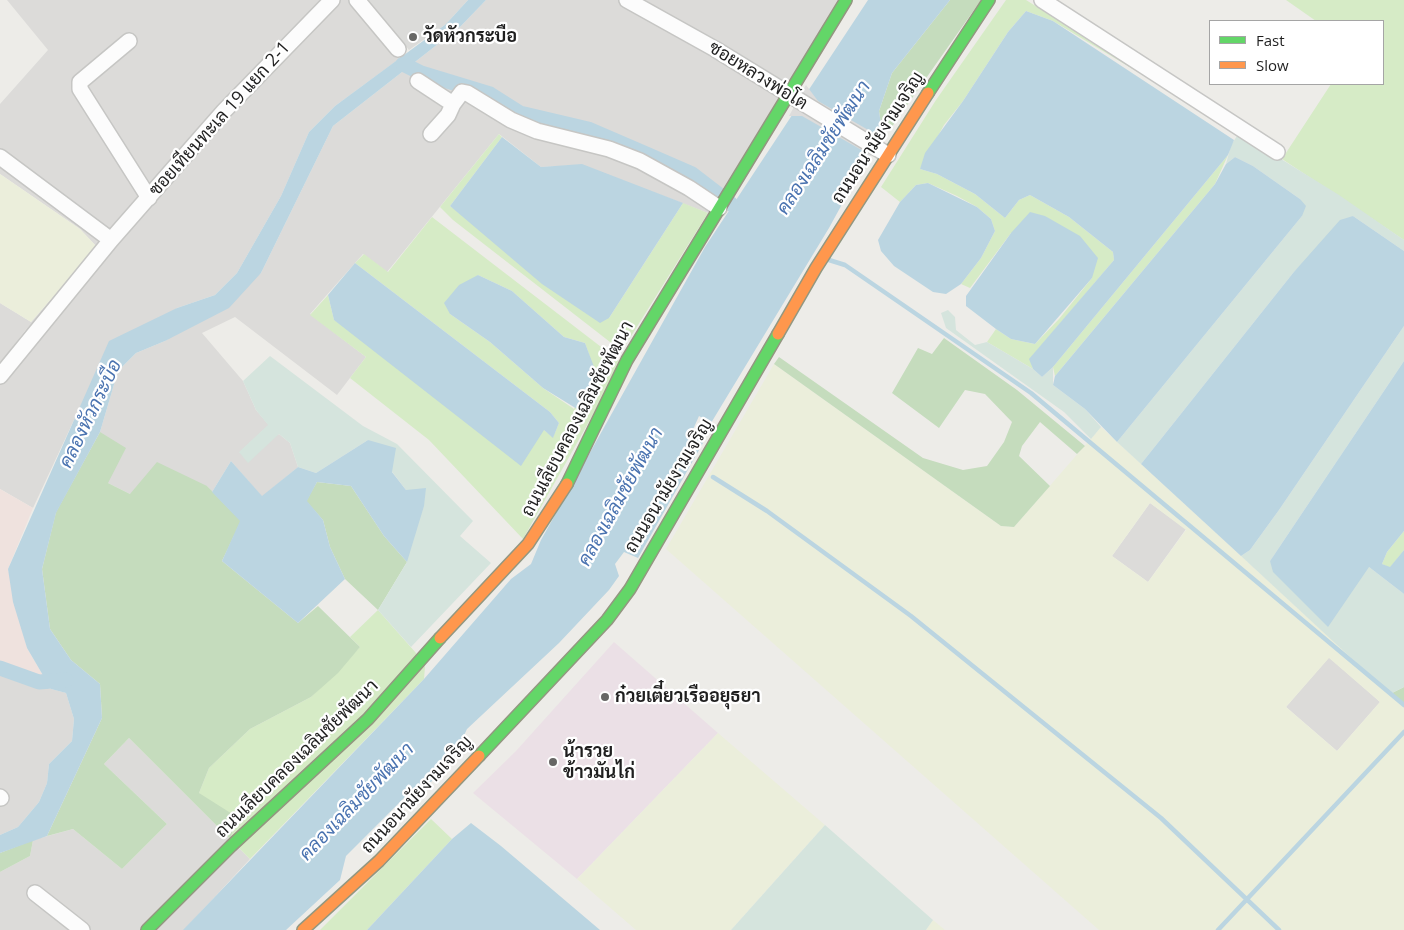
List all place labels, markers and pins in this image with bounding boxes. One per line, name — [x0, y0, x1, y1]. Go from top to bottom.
place label: วัดหัวกระบือ — [423, 26, 517, 48]
marker: วัดหัวกระบือ — [407, 31, 419, 43]
place label: ก๋วยเตี๋ยวเรืออยุธยา — [615, 686, 761, 708]
marker: ก๋วยเตี๋ยวเรืออยุธยา — [599, 691, 611, 703]
place label: น้ารวย ข้าวมันไก่ — [563, 741, 635, 784]
marker: น้ารวย ข้าวมันไก่ — [547, 756, 559, 768]

